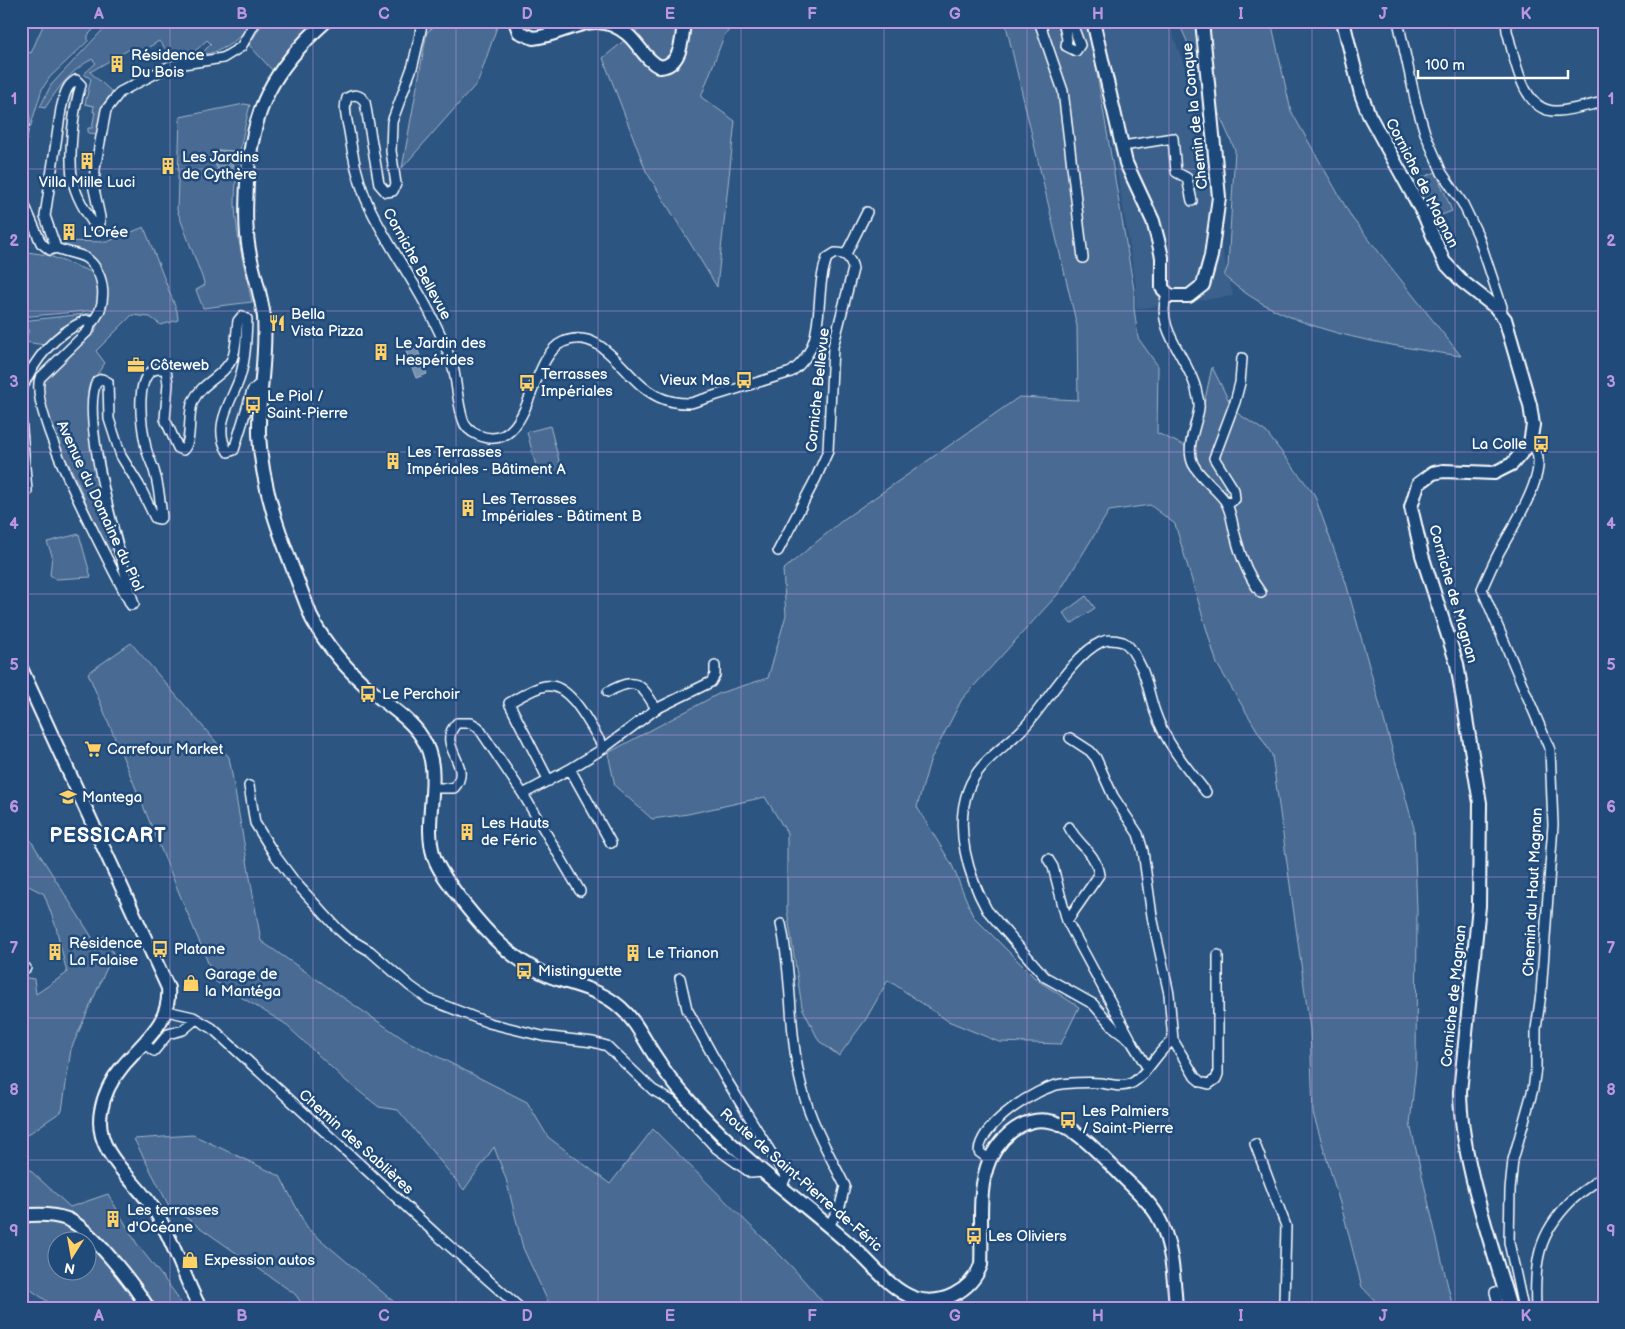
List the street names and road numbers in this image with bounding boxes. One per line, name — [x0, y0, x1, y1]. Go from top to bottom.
street label: Chemin de la Conque — [1178, 42, 1212, 190]
street label: Corniche de Magnan — [1381, 115, 1463, 251]
street label: Corniche Bellevue — [378, 205, 456, 323]
street label: Corniche Bellevue — [802, 327, 834, 453]
street label: Avenue du Domaine du Piol — [52, 418, 148, 594]
street label: Corniche de Magnan — [1424, 523, 1482, 665]
street label: Chemin du Haut Magnan — [1519, 807, 1547, 977]
street label: Corniche de Magnan — [1437, 924, 1471, 1068]
street label: Chemin des Sablières — [295, 1085, 418, 1199]
street label: Route de Saint-Pierre-de-Féric — [716, 1104, 886, 1256]

